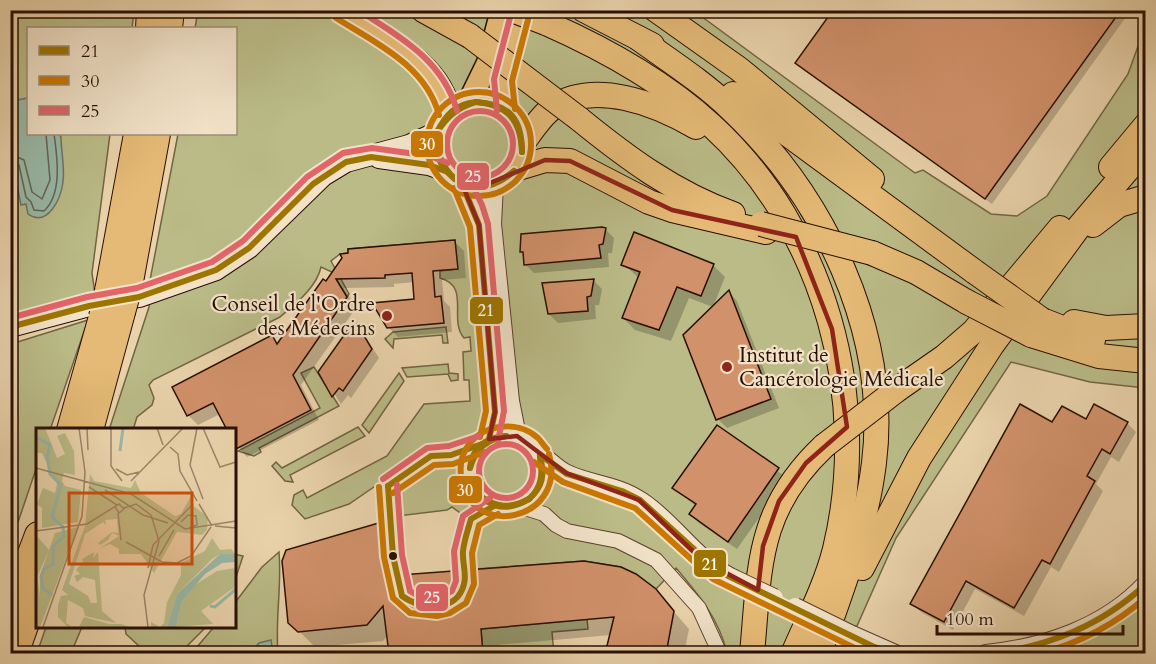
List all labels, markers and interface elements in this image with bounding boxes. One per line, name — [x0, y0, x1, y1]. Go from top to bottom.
legend — [27, 27, 237, 135]
text: 21 — [81, 39, 99, 64]
text: 30 — [81, 69, 99, 94]
text: 25 — [81, 99, 99, 124]
line badge: 30 — [410, 130, 444, 158]
text: 30 — [419, 134, 435, 156]
line badge: 25 — [456, 162, 490, 191]
text: 25 — [465, 166, 481, 188]
place label: Conseil de l'Ordre des Médecins — [212, 290, 375, 343]
line badge: 21 — [469, 296, 504, 325]
text: 21 — [478, 300, 494, 322]
marker: Conseil de l'Ordre des Médecins — [380, 309, 394, 323]
place label: Institut de Cancérologie Médicale — [739, 341, 944, 394]
marker: Institut de Cancérologie Médicale — [720, 360, 734, 374]
inset map — [36, 428, 236, 628]
line badge: 30 — [448, 475, 483, 504]
text: 30 — [457, 480, 473, 502]
line badge: 21 — [693, 549, 727, 578]
unlabelled marker — [387, 550, 399, 562]
text: 21 — [702, 554, 718, 576]
line badge: 25 — [415, 583, 449, 612]
text: 25 — [424, 587, 440, 609]
scale bar — [937, 598, 1123, 636]
text: 100 m — [946, 607, 994, 632]

